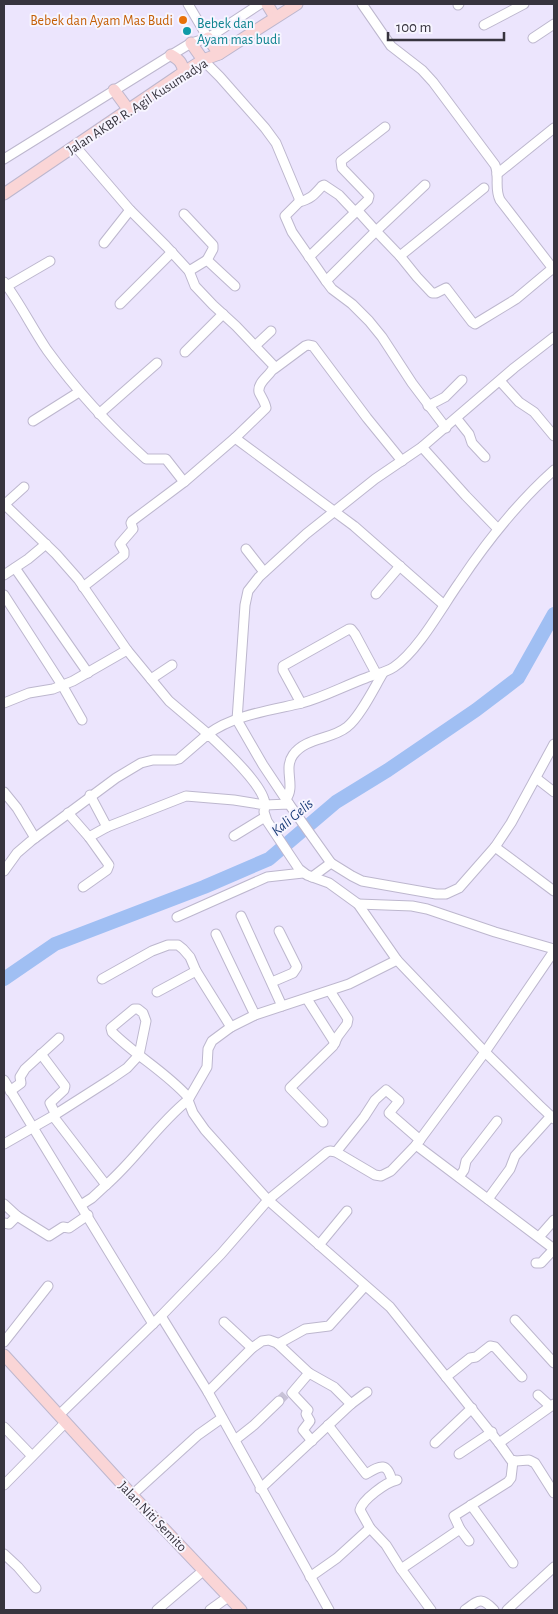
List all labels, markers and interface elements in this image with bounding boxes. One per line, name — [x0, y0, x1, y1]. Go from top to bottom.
scale bar — [388, 10, 504, 42]
place label: Bebek dan Ayam Mas Budi — [30, 14, 173, 28]
marker: Bebek dan Ayam Mas Budi — [177, 14, 189, 26]
place label: Bebek dan Ayam mas budi — [197, 17, 281, 47]
text: 100 m — [396, 20, 431, 35]
marker: Bebek dan Ayam mas budi — [181, 25, 193, 37]
street label: Jalan AKBP. R. Agil Kusumadya — [65, 56, 211, 158]
water label: Kali Gelis — [269, 796, 316, 839]
street label: Jalan Niti Semito — [115, 1479, 189, 1555]

